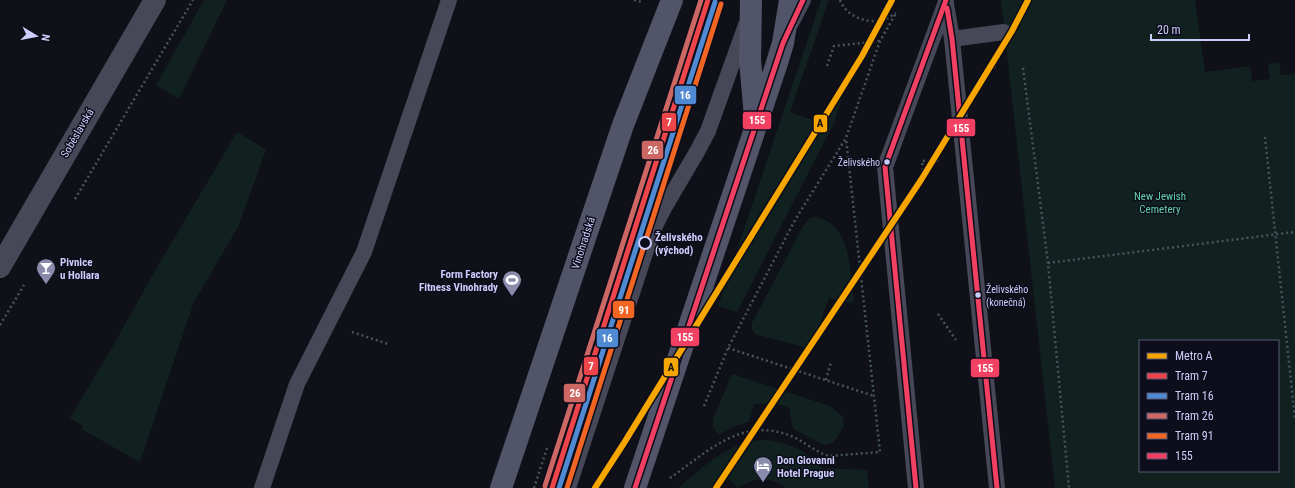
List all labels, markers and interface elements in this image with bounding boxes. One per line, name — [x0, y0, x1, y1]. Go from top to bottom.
north arrow — [16, 16, 56, 56]
scale bar — [1151, 16, 1249, 42]
text: 20 m — [1157, 23, 1181, 37]
text: N — [38, 33, 52, 42]
line badge: 16 — [674, 85, 697, 105]
text: 16 — [679, 89, 691, 102]
street label: Soběslavská — [58, 106, 97, 160]
line badge: 155 — [742, 111, 772, 130]
line badge: 7 — [661, 112, 677, 132]
text: 155 — [749, 114, 766, 127]
line badge: A — [813, 114, 828, 133]
text: 7 — [666, 116, 672, 129]
text: A — [817, 117, 824, 130]
line badge: 155 — [946, 118, 976, 137]
text: 155 — [953, 122, 970, 135]
line badge: 26 — [641, 140, 664, 160]
text: 26 — [647, 144, 659, 157]
place label: Želivského — [838, 156, 880, 168]
marker: Želivského — [882, 157, 892, 167]
park label: New Jewish Cemetery — [1134, 190, 1186, 216]
street label: Vinohradská — [569, 215, 598, 271]
place label: Želivského (východ) — [655, 231, 703, 257]
marker: Želivského (východ) — [638, 236, 652, 250]
place label: Pivnice u Hollara — [60, 256, 100, 282]
bar icon: Pivnice u Hollara — [35, 257, 57, 285]
place label: Form Factory Fitness Vinohrady — [419, 268, 498, 294]
sports icon: Form Factory Fitness Vinohrady — [501, 269, 523, 297]
place label: Želivského (konečná) — [986, 283, 1028, 309]
marker: Želivského (konečná) — [973, 290, 983, 300]
line badge: 91 — [612, 300, 635, 319]
text: 91 — [618, 304, 630, 317]
line badge: 155 — [670, 327, 700, 347]
line badge: 16 — [596, 328, 619, 348]
text: 155 — [677, 331, 694, 344]
text: 16 — [601, 332, 613, 345]
legend — [1139, 340, 1279, 472]
text: Metro A — [1175, 349, 1213, 363]
line badge: 7 — [583, 356, 599, 376]
line badge: A — [663, 357, 679, 377]
line badge: 155 — [970, 358, 1000, 378]
text: 7 — [588, 360, 594, 373]
text: A — [668, 361, 675, 374]
text: 155 — [977, 362, 994, 375]
text: Tram 7 — [1175, 369, 1208, 383]
line badge: 26 — [563, 383, 586, 403]
text: 26 — [569, 387, 581, 400]
text: Tram 16 — [1175, 389, 1214, 403]
text: Tram 26 — [1175, 409, 1214, 423]
text: Tram 91 — [1175, 429, 1214, 443]
text: 155 — [1175, 449, 1193, 463]
place label: Don Giovanni Hotel Prague — [777, 454, 835, 480]
hotel icon: Don Giovanni Hotel Prague — [752, 455, 774, 483]

